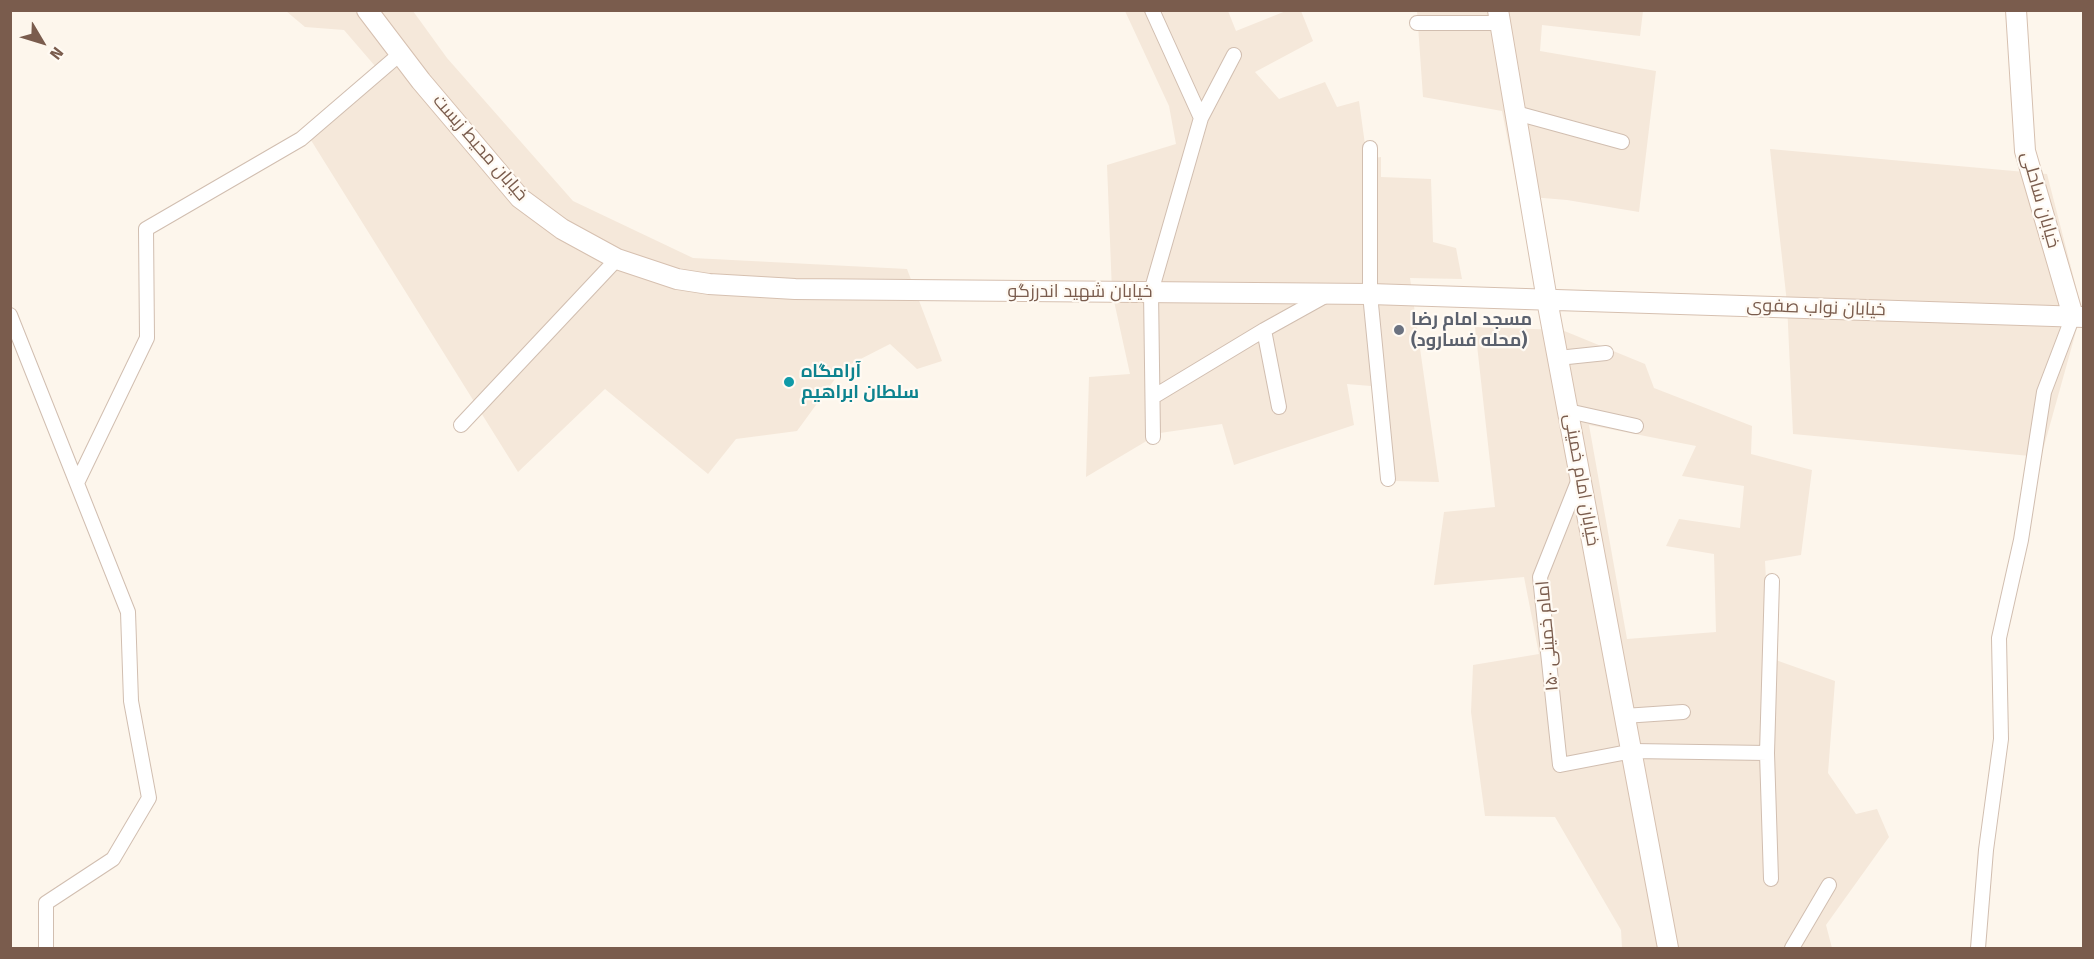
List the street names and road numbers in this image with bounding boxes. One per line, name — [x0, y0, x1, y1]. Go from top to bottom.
street label: خیابان محیط زیست — [428, 90, 532, 206]
street label: خیابان ساحلی — [2016, 149, 2064, 251]
street label: خیابان شهید اندرزگو — [1007, 281, 1153, 303]
street label: خیابان نواب صفوی — [1746, 295, 1886, 321]
street label: خیابان امام خمینی — [1559, 412, 1603, 548]
street label: امام خمینی ۱۵۰ — [1532, 580, 1564, 692]

